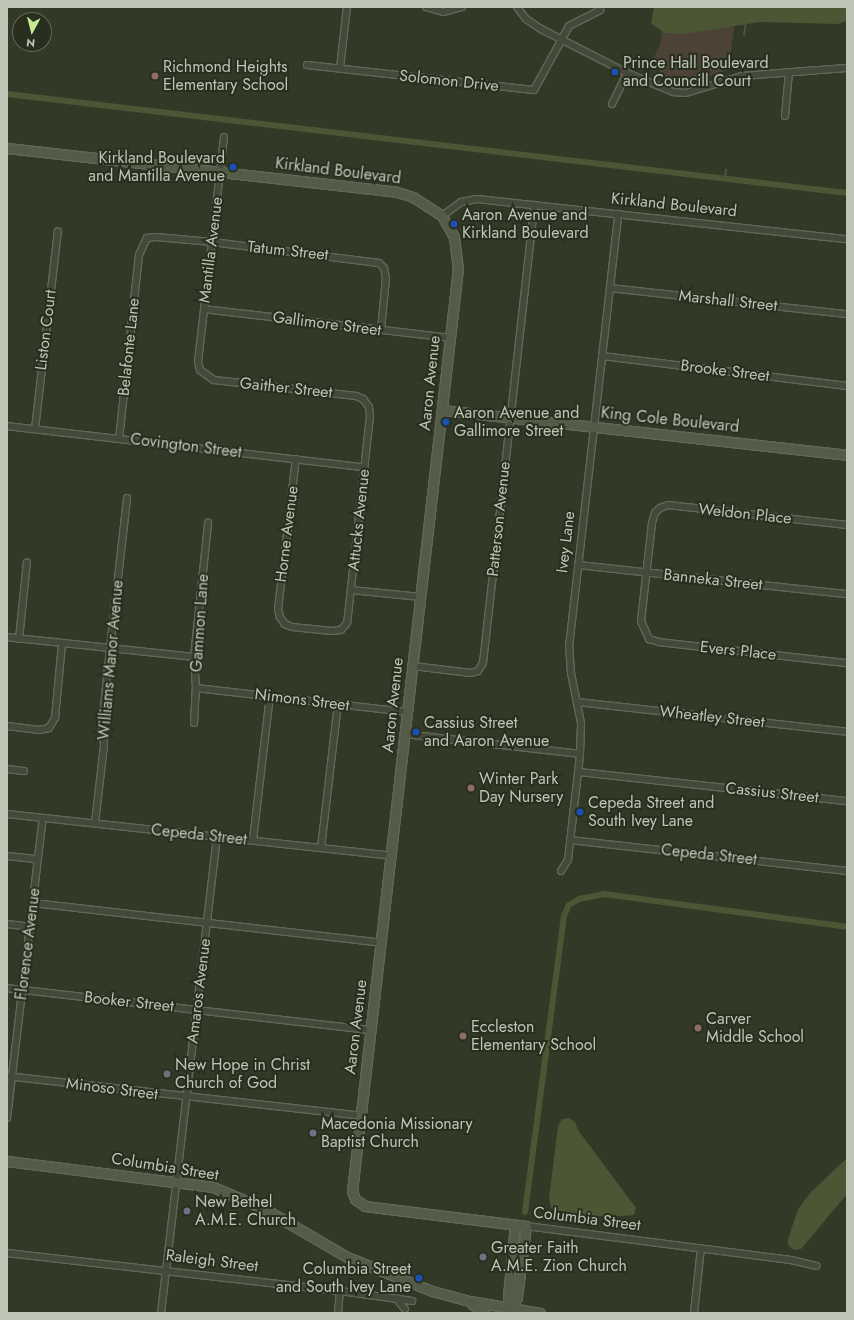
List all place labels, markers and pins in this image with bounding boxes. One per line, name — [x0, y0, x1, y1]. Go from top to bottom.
place label: Prince Hall Boulevard and Councill Court — [623, 53, 769, 91]
place label: Richmond Heights Elementary School — [163, 57, 288, 95]
marker: Prince Hall Boulevard and Councill Court — [610, 67, 620, 77]
marker: Richmond Heights Elementary School — [150, 71, 160, 81]
place label: Kirkland Boulevard and Mantilla Avenue — [88, 148, 225, 186]
marker: Kirkland Boulevard and Mantilla Avenue — [228, 162, 238, 172]
place label: Aaron Avenue and Kirkland Boulevard — [462, 205, 589, 243]
marker: Aaron Avenue and Kirkland Boulevard — [449, 219, 459, 229]
place label: Aaron Avenue and Gallimore Street — [454, 403, 579, 441]
marker: Aaron Avenue and Gallimore Street — [441, 417, 451, 427]
place label: Cassius Street and Aaron Avenue — [424, 713, 549, 751]
marker: Cassius Street and Aaron Avenue — [411, 727, 421, 737]
place label: Winter Park Day Nursery — [479, 769, 563, 807]
marker: Winter Park Day Nursery — [466, 783, 476, 793]
place label: Cepeda Street and South Ivey Lane — [588, 793, 714, 831]
marker: Cepeda Street and South Ivey Lane — [575, 807, 585, 817]
place label: Carver Middle School — [706, 1009, 804, 1047]
place label: Eccleston Elementary School — [471, 1017, 596, 1055]
marker: Carver Middle School — [693, 1023, 703, 1033]
marker: Eccleston Elementary School — [458, 1031, 468, 1041]
place label: New Hope in Christ Church of God — [175, 1055, 310, 1093]
marker: New Hope in Christ Church of God — [162, 1069, 172, 1079]
place label: Macedonia Missionary Baptist Church — [321, 1114, 472, 1152]
marker: Macedonia Missionary Baptist Church — [308, 1128, 318, 1138]
place label: New Bethel A.M.E. Church — [195, 1192, 296, 1230]
marker: New Bethel A.M.E. Church — [182, 1206, 192, 1216]
place label: Greater Faith A.M.E. Zion Church — [491, 1238, 627, 1276]
marker: Greater Faith A.M.E. Zion Church — [478, 1252, 488, 1262]
place label: Columbia Street and South Ivey Lane — [276, 1259, 411, 1297]
marker: Columbia Street and South Ivey Lane — [414, 1273, 424, 1283]

